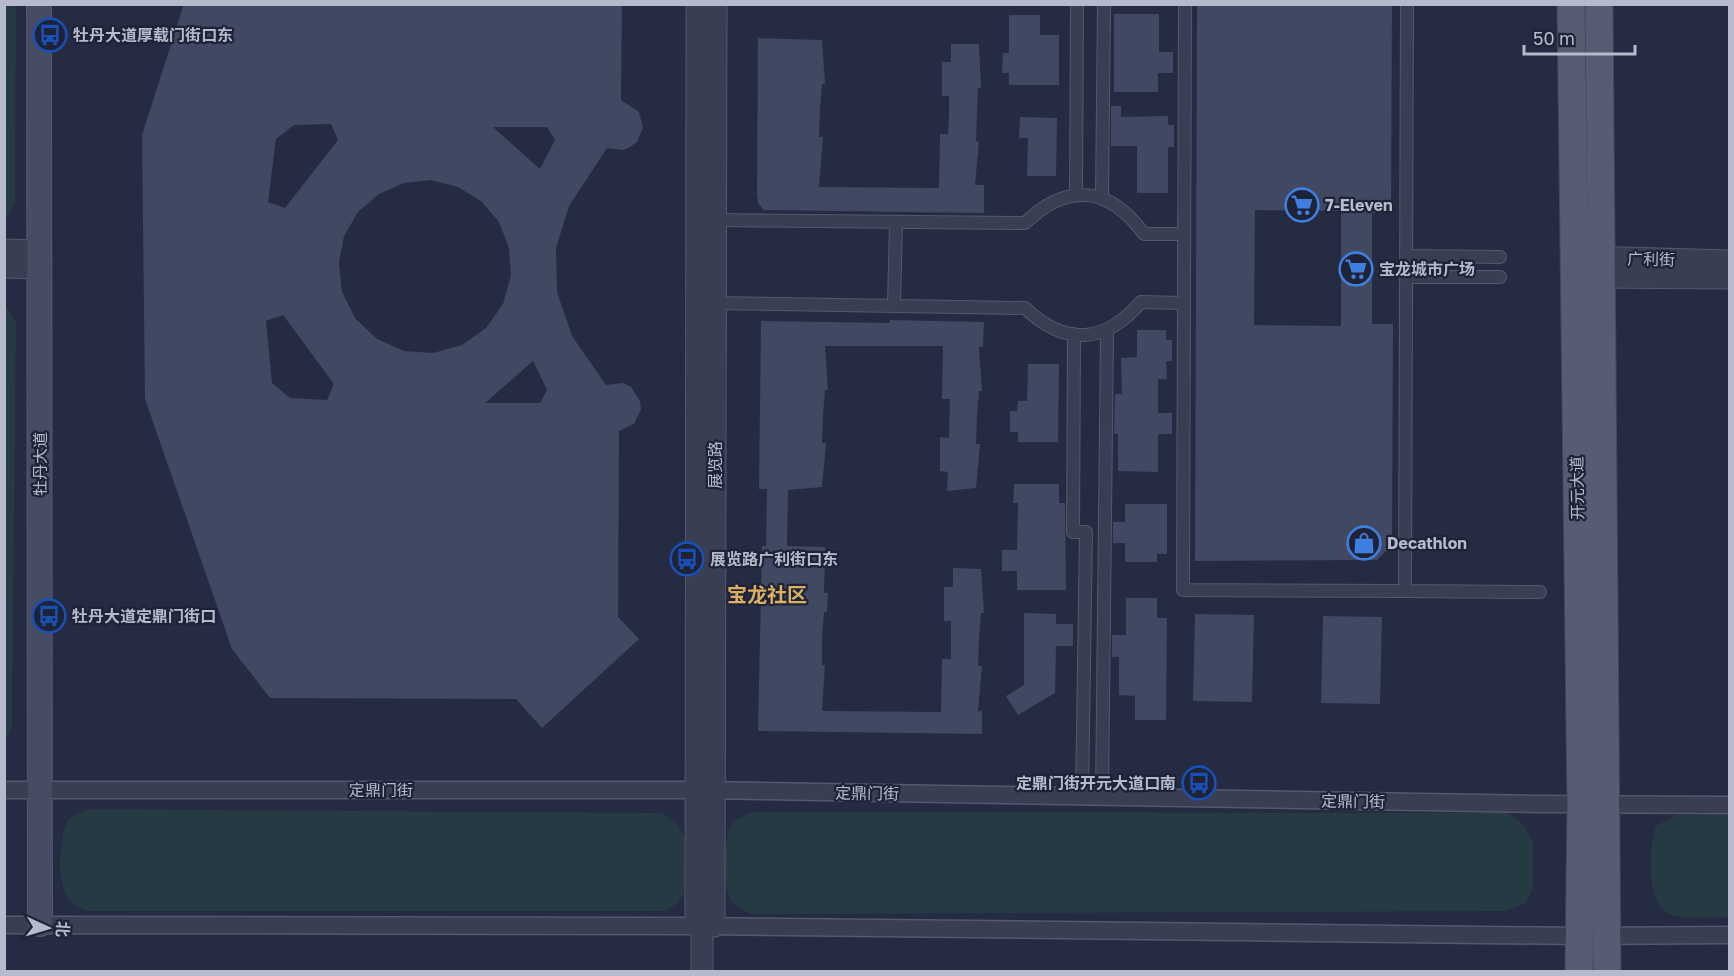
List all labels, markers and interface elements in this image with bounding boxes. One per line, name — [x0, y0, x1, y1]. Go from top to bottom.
bus stop icon: 牡丹大道厚载门街口东 — [32, 17, 68, 53]
scale bar — [1524, 18, 1635, 56]
place label: 牡丹大道厚载门街口东 — [73, 25, 233, 45]
text: 50 m — [1533, 27, 1575, 49]
supermarket icon: 7-Eleven — [1284, 187, 1320, 223]
place label: 7-Eleven — [1325, 195, 1393, 215]
street label: 广利街 — [1627, 249, 1675, 269]
supermarket icon: 宝龙城市广场 — [1338, 251, 1374, 287]
place label: 宝龙城市广场 — [1379, 259, 1475, 279]
street label: 牡丹大道 — [30, 432, 50, 496]
street label: 展览路 — [705, 441, 725, 489]
street label: 开元大道 — [1566, 456, 1588, 520]
shop icon: Decathlon — [1346, 525, 1382, 561]
place label: Decathlon — [1387, 533, 1467, 553]
bus stop icon: 展览路广利街口东 — [669, 541, 705, 577]
place label: 展览路广利街口东 — [710, 549, 838, 569]
district label: 宝龙社区 — [727, 582, 807, 606]
bus stop icon: 牡丹大道定鼎门街口 — [31, 598, 67, 634]
place label: 牡丹大道定鼎门街口 — [72, 606, 216, 626]
bus stop icon: 定鼎门街开元大道口南 — [1181, 765, 1217, 801]
place label: 定鼎门街开元大道口南 — [1016, 773, 1176, 793]
street label: 定鼎门街 — [349, 780, 413, 800]
street label: 定鼎门街 — [835, 782, 899, 804]
street label: 定鼎门街 — [1321, 790, 1385, 812]
north arrow — [18, 898, 78, 958]
text: 北 — [52, 920, 73, 938]

